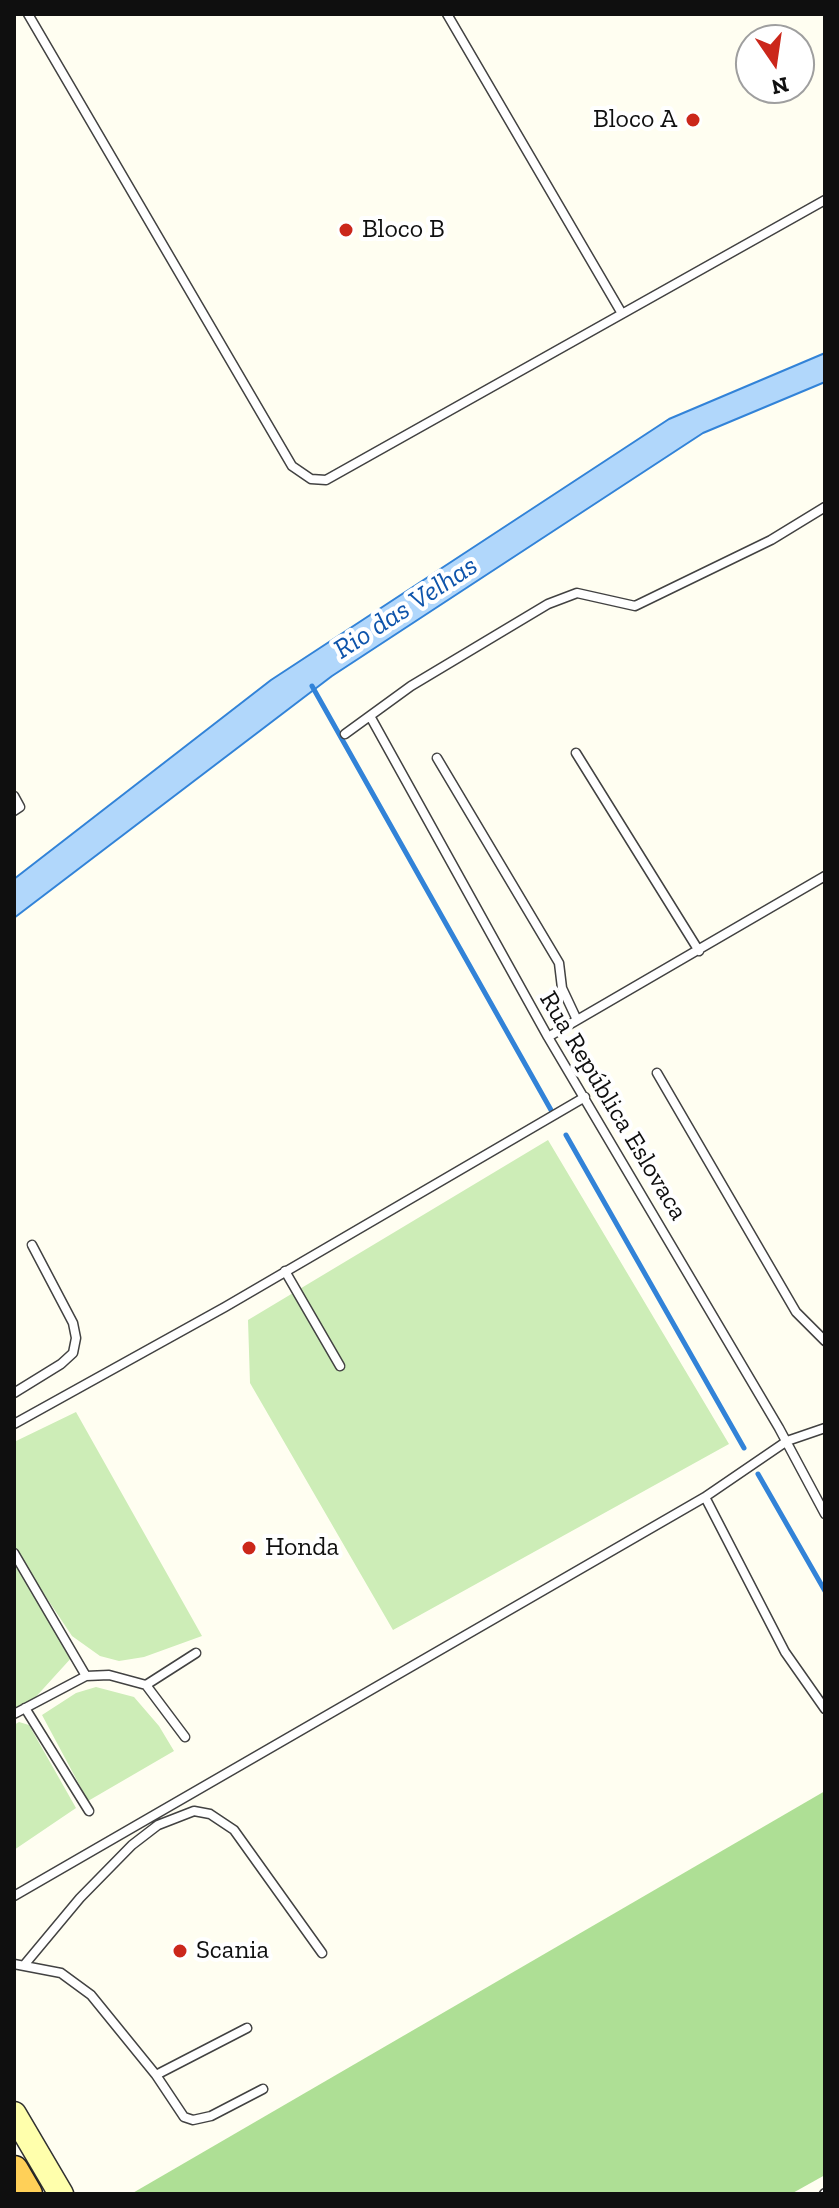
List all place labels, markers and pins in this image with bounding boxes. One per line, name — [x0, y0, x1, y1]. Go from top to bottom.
place label: Bloco A — [593, 104, 677, 136]
marker: Bloco A — [684, 111, 702, 129]
place label: Bloco B — [362, 214, 445, 246]
marker: Bloco B — [337, 221, 355, 239]
place label: Honda — [265, 1532, 339, 1564]
marker: Honda — [240, 1539, 258, 1557]
place label: Scania — [196, 1935, 269, 1967]
marker: Scania — [171, 1942, 189, 1960]

